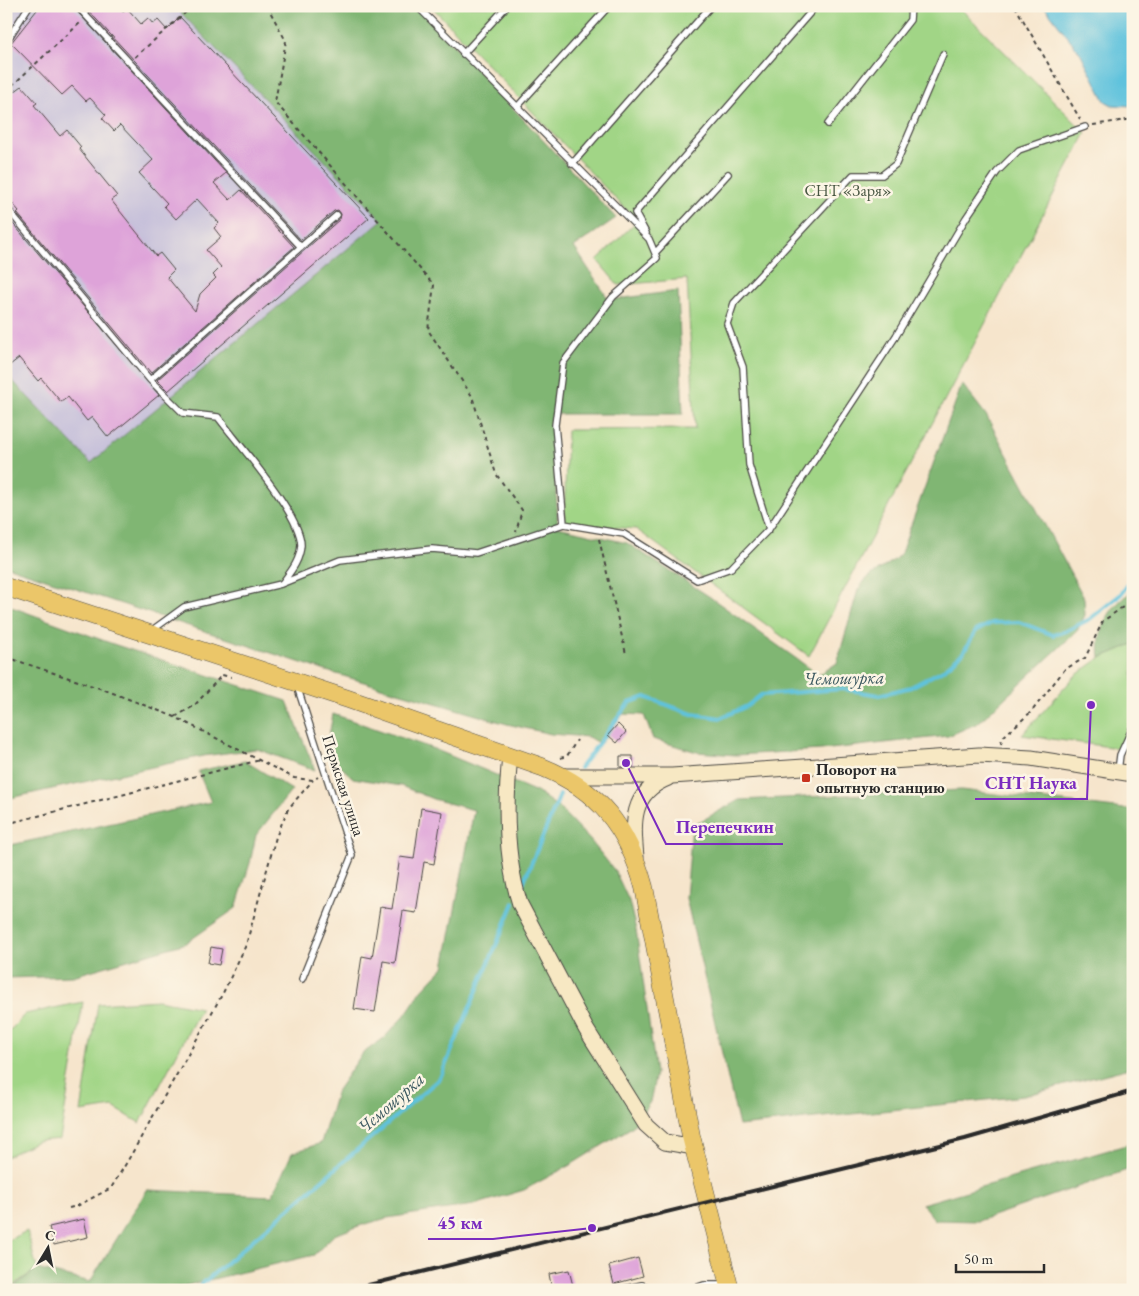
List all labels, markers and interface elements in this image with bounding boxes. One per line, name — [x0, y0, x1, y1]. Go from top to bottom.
park label: СНТ «Заря» — [804, 180, 892, 201]
water label: Чемошурка — [803, 665, 885, 691]
street label: Пермская улица — [317, 732, 370, 839]
place label: Поворот на опытную станцию — [816, 759, 945, 798]
callout: СНТ Наука — [975, 766, 1087, 799]
text: СНТ Наука — [985, 771, 1077, 794]
marker: Поворот на опытную станцию — [800, 772, 812, 784]
callout: Перепечкин — [666, 811, 783, 844]
text: Перепечкин — [676, 815, 775, 838]
water label: Чемошурка — [353, 1067, 429, 1139]
callout: 45 км — [428, 1206, 493, 1239]
text: 45 км — [437, 1211, 483, 1234]
north arrow — [22, 1224, 72, 1274]
text: С — [44, 1225, 57, 1245]
scale bar — [956, 1241, 1044, 1273]
text: 50 m — [964, 1249, 993, 1268]

